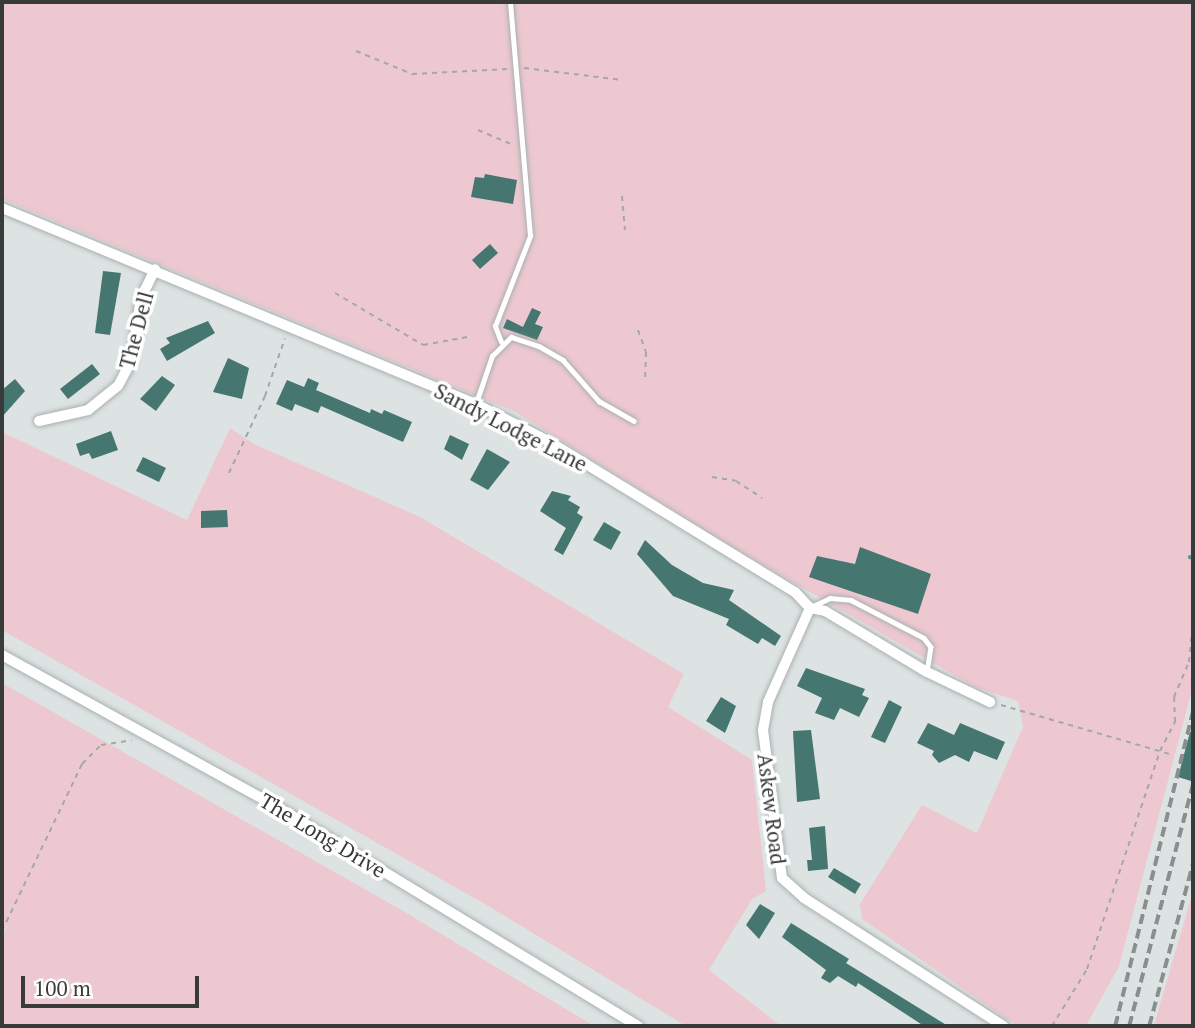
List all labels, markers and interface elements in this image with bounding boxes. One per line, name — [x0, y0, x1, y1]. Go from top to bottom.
street label: The Dell — [114, 289, 158, 371]
street label: Sandy Lodge Lane — [430, 378, 592, 476]
street label: Askew Road — [753, 752, 791, 866]
street label: The Long Drive — [255, 787, 391, 883]
scale bar — [24, 962, 203, 1006]
text: 100 m — [34, 974, 91, 1002]

